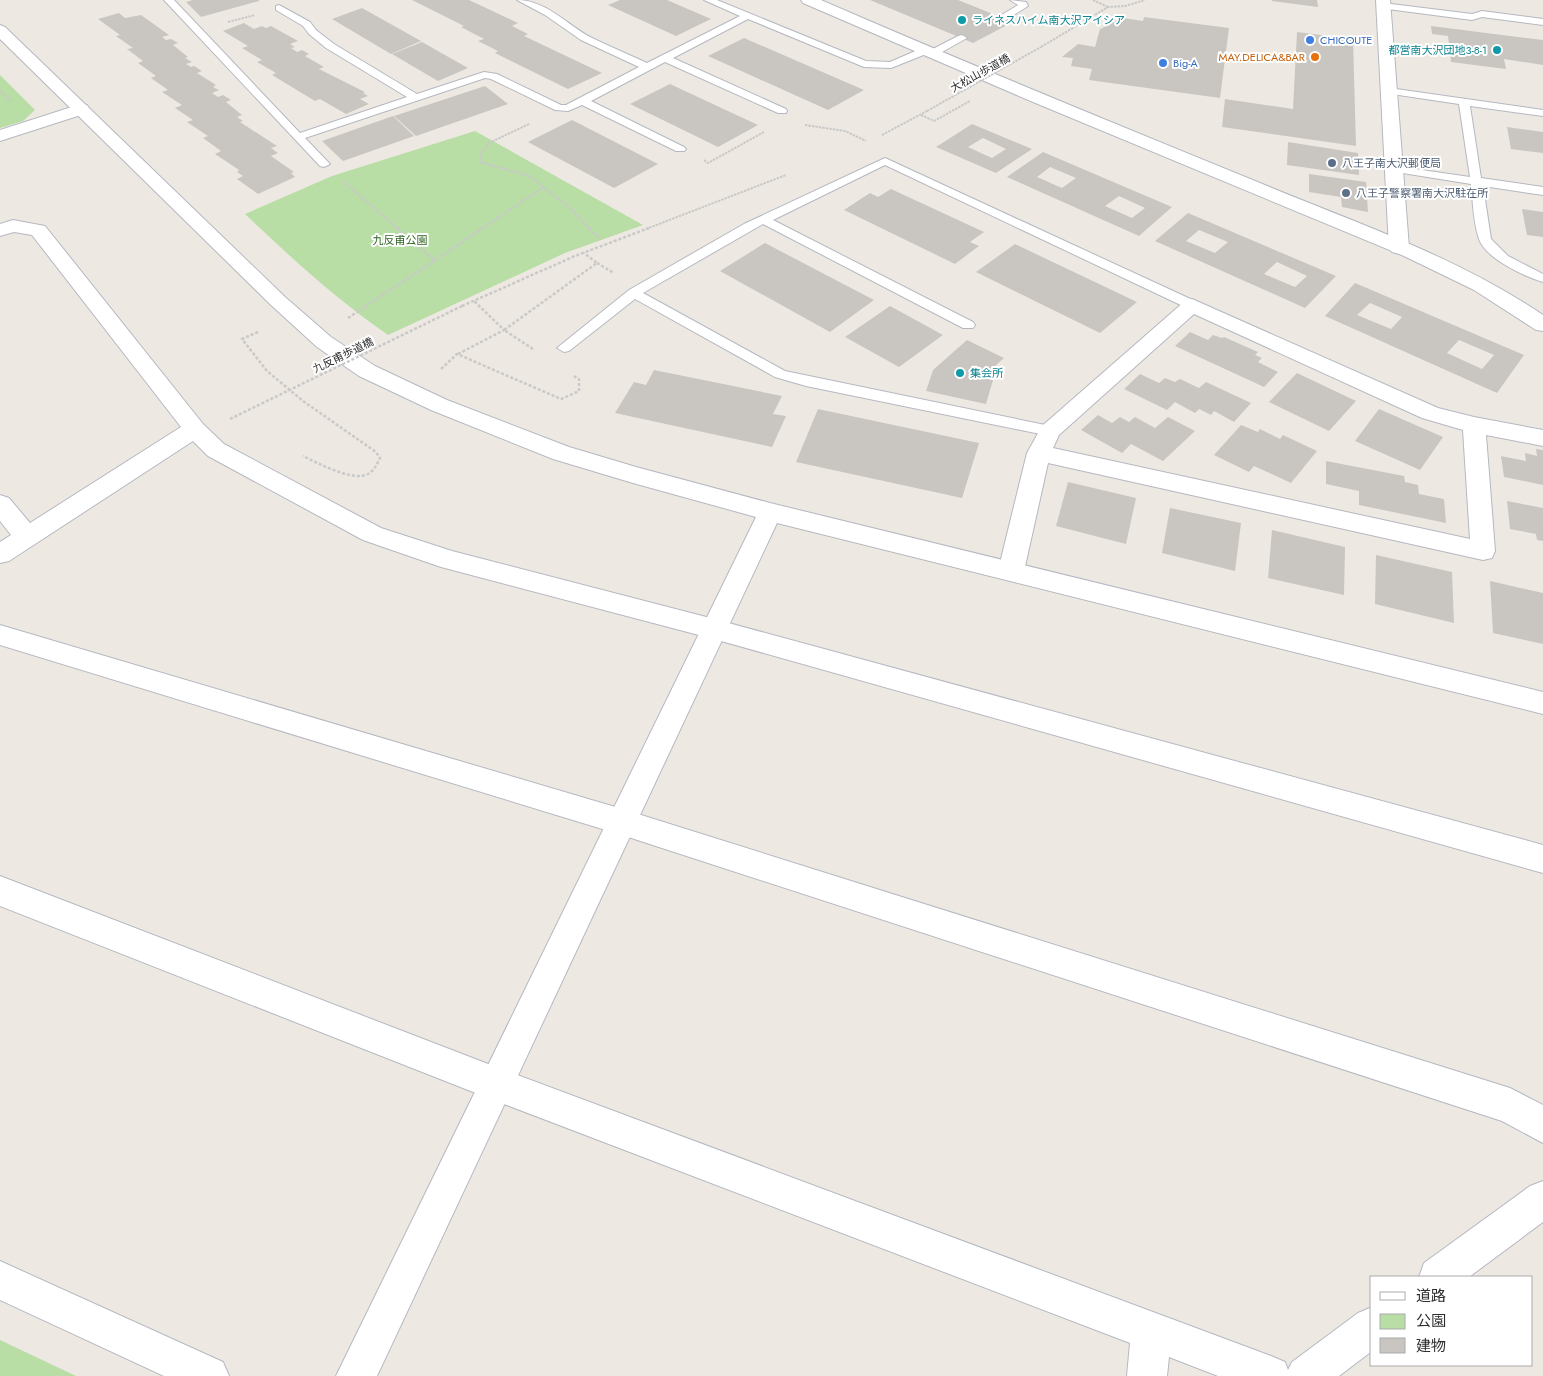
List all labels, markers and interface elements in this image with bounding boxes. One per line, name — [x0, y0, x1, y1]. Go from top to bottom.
place label: ライネスハイム南大沢アイシア — [972, 12, 1125, 28]
marker: ライネスハイム南大沢アイシア — [956, 14, 968, 26]
place label: CHICOUTE — [1320, 32, 1372, 48]
marker: CHICOUTE — [1304, 34, 1316, 46]
place label: 都営南大沢団地3-8-1 — [1388, 42, 1487, 58]
marker: 都営南大沢団地3-8-1 — [1491, 44, 1503, 56]
place label: MAY.DELICA&BAR — [1219, 49, 1306, 65]
street label: 大松山歩道橋 — [947, 50, 1013, 96]
marker: MAY.DELICA&BAR — [1309, 51, 1321, 63]
place label: Big-A — [1173, 55, 1199, 71]
marker: Big-A — [1157, 57, 1169, 69]
place label: 八王子南大沢郵便局 — [1342, 155, 1441, 171]
marker: 八王子南大沢郵便局 — [1326, 157, 1338, 169]
place label: 八王子警察署南大沢駐在所 — [1356, 185, 1489, 201]
marker: 八王子警察署南大沢駐在所 — [1340, 187, 1352, 199]
park label: 九反甫公園 — [373, 232, 428, 248]
street label: 九反甫歩道橋 — [310, 333, 376, 377]
place label: 集会所 — [970, 365, 1004, 381]
marker: 集会所 — [954, 367, 966, 379]
legend — [1370, 1276, 1533, 1366]
text: 道路 — [1416, 1285, 1446, 1307]
text: 公園 — [1416, 1310, 1446, 1332]
text: 建物 — [1416, 1335, 1446, 1357]

